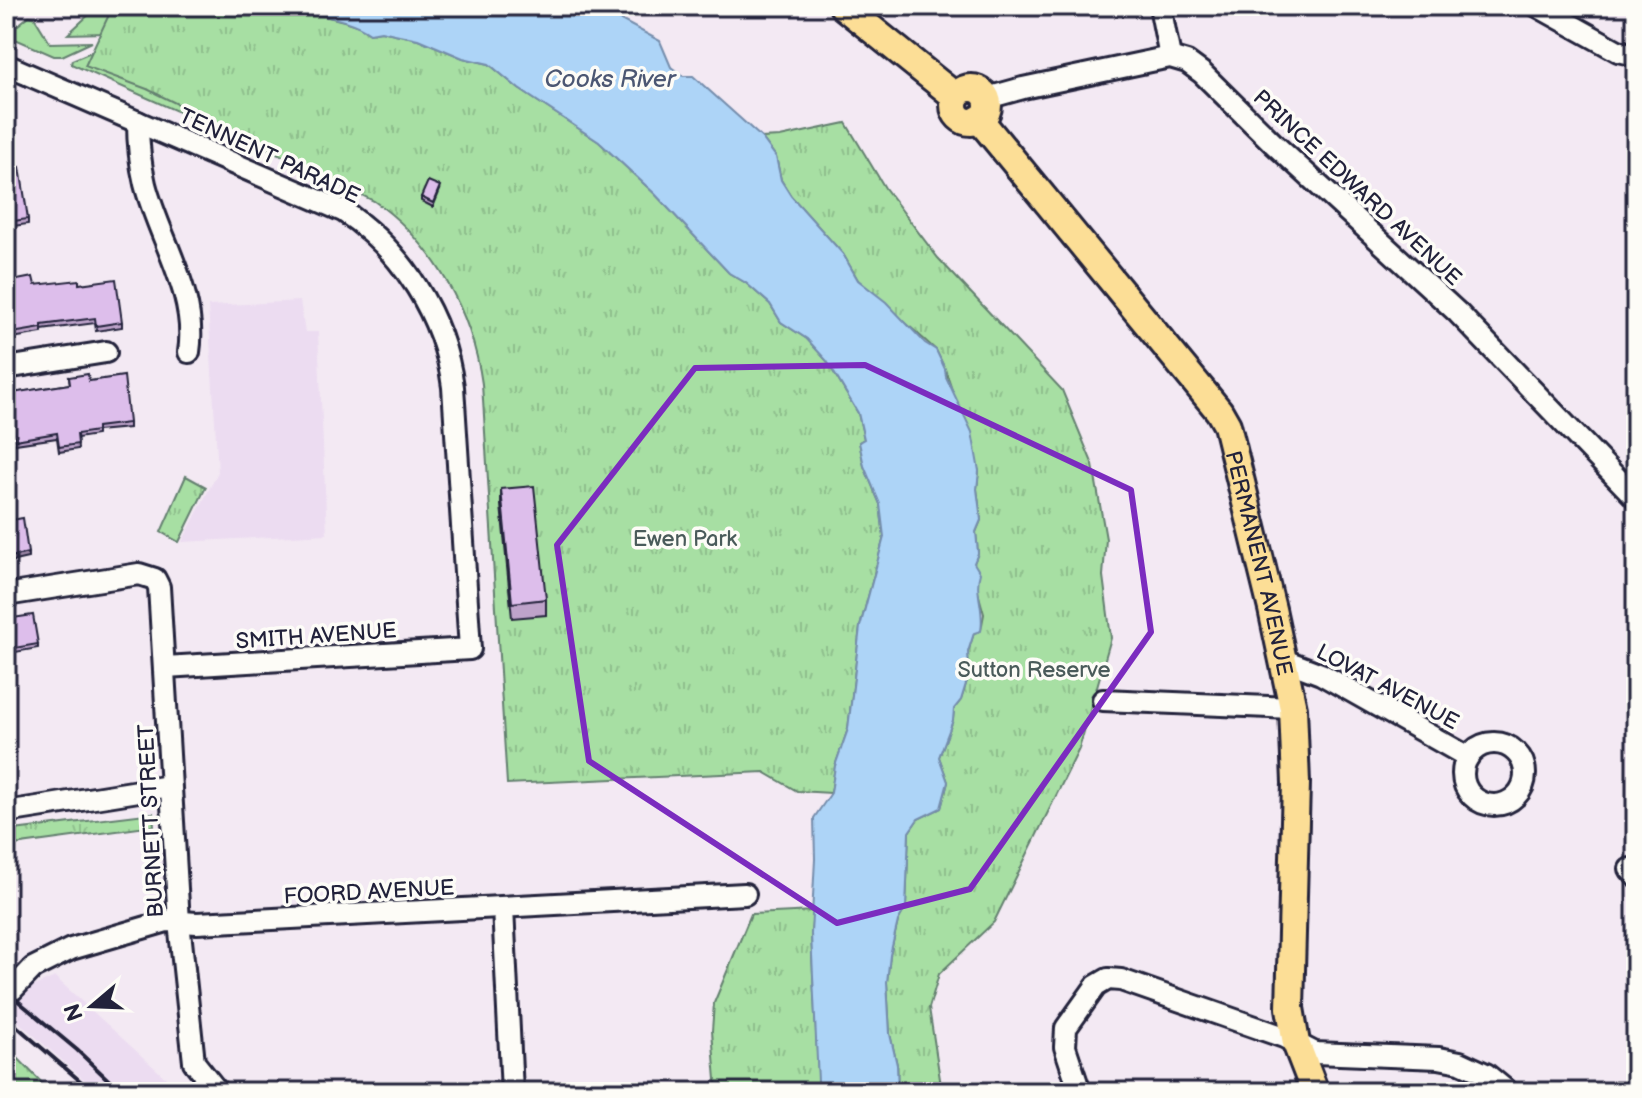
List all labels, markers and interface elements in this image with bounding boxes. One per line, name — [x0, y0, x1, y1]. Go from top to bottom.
water label: Cooks River — [544, 65, 678, 94]
street label: PRINCE EDWARD AVENUE — [1247, 84, 1467, 292]
street label: TENNENT PARADE — [175, 103, 364, 210]
street label: PERMANENT AVENUE — [1219, 448, 1298, 678]
park label: Ewen Park — [633, 526, 737, 553]
street label: SMITH AVENUE — [235, 617, 397, 656]
street label: LOVAT AVENUE — [1312, 638, 1463, 736]
park label: Sutton Reserve — [957, 657, 1111, 684]
street label: BURNETT STREET — [133, 723, 170, 918]
street label: FOORD AVENUE — [283, 875, 455, 910]
north arrow — [52, 966, 132, 1046]
text: N — [59, 1000, 90, 1024]

